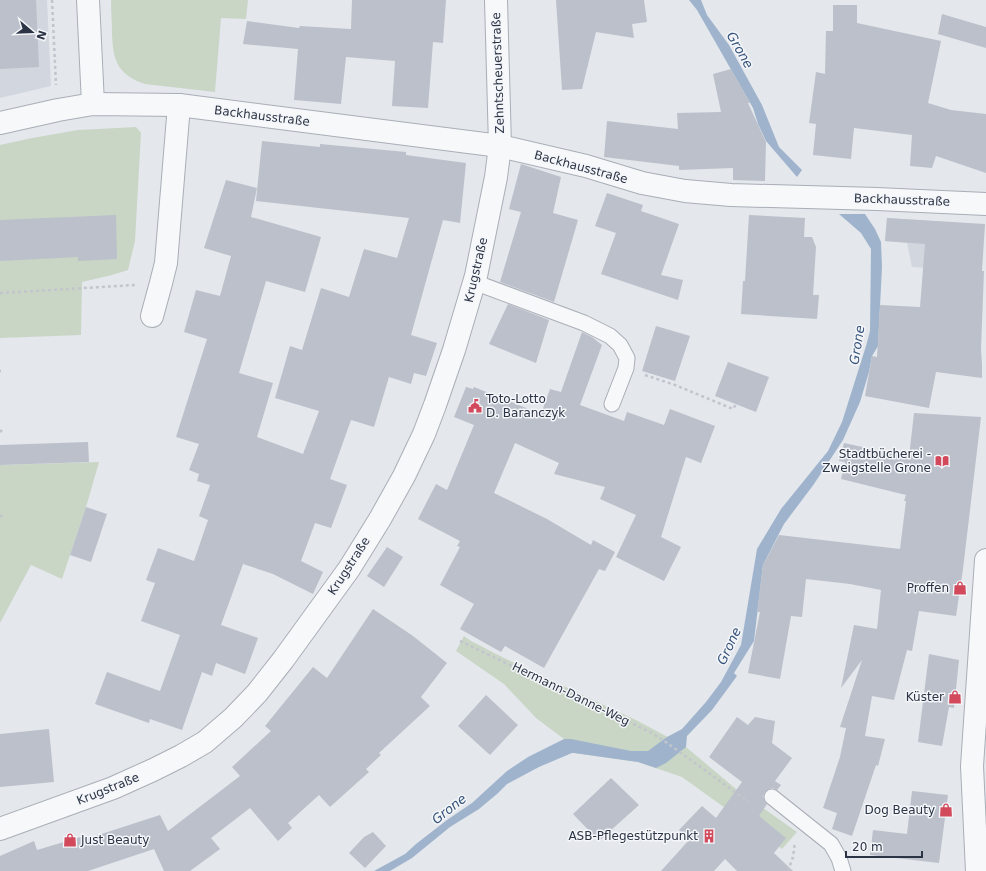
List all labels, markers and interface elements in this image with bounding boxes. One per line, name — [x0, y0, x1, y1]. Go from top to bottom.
north arrow — [12, 12, 52, 52]
street label: Zehntscheuerstraße — [489, 12, 507, 134]
text: N — [33, 29, 49, 42]
water label: Grone — [724, 29, 756, 71]
street label: Backhausstraße — [213, 103, 311, 129]
street label: Backhausstraße — [533, 148, 629, 186]
street label: Backhausstraße — [854, 191, 950, 209]
street label: Krugstraße — [462, 236, 490, 304]
water label: Grone — [846, 324, 868, 366]
place label: Toto-Lotto D. Baranczyk — [485, 392, 565, 420]
public building icon: Toto-Lotto D. Baranczyk — [467, 398, 483, 414]
place label: Stadtbücherei - Zweigstelle Grone — [822, 447, 931, 475]
library icon: Stadtbücherei - Zweigstelle Grone — [934, 453, 950, 469]
street label: Krugstraße — [325, 534, 373, 598]
shop icon: Proffen — [952, 580, 968, 596]
place label: Proffen — [907, 581, 949, 595]
water label: Grone — [714, 625, 744, 667]
street label: Hermann-Danne-Weg — [510, 659, 632, 729]
shop icon: Küster — [947, 689, 963, 705]
place label: Küster — [906, 690, 944, 704]
street label: Krugstraße — [75, 770, 141, 808]
water label: Grone — [429, 791, 469, 827]
shop icon: Dog Beauty — [938, 802, 954, 818]
place label: Dog Beauty — [865, 803, 935, 817]
building icon: ASB-Pflegestützpunkt — [701, 828, 717, 844]
place label: ASB-Pflegestützpunkt — [568, 829, 698, 843]
shop icon: Just Beauty — [62, 832, 78, 848]
place label: Just Beauty — [80, 833, 149, 847]
scale bar — [846, 833, 922, 859]
text: 20 m — [852, 840, 883, 854]

